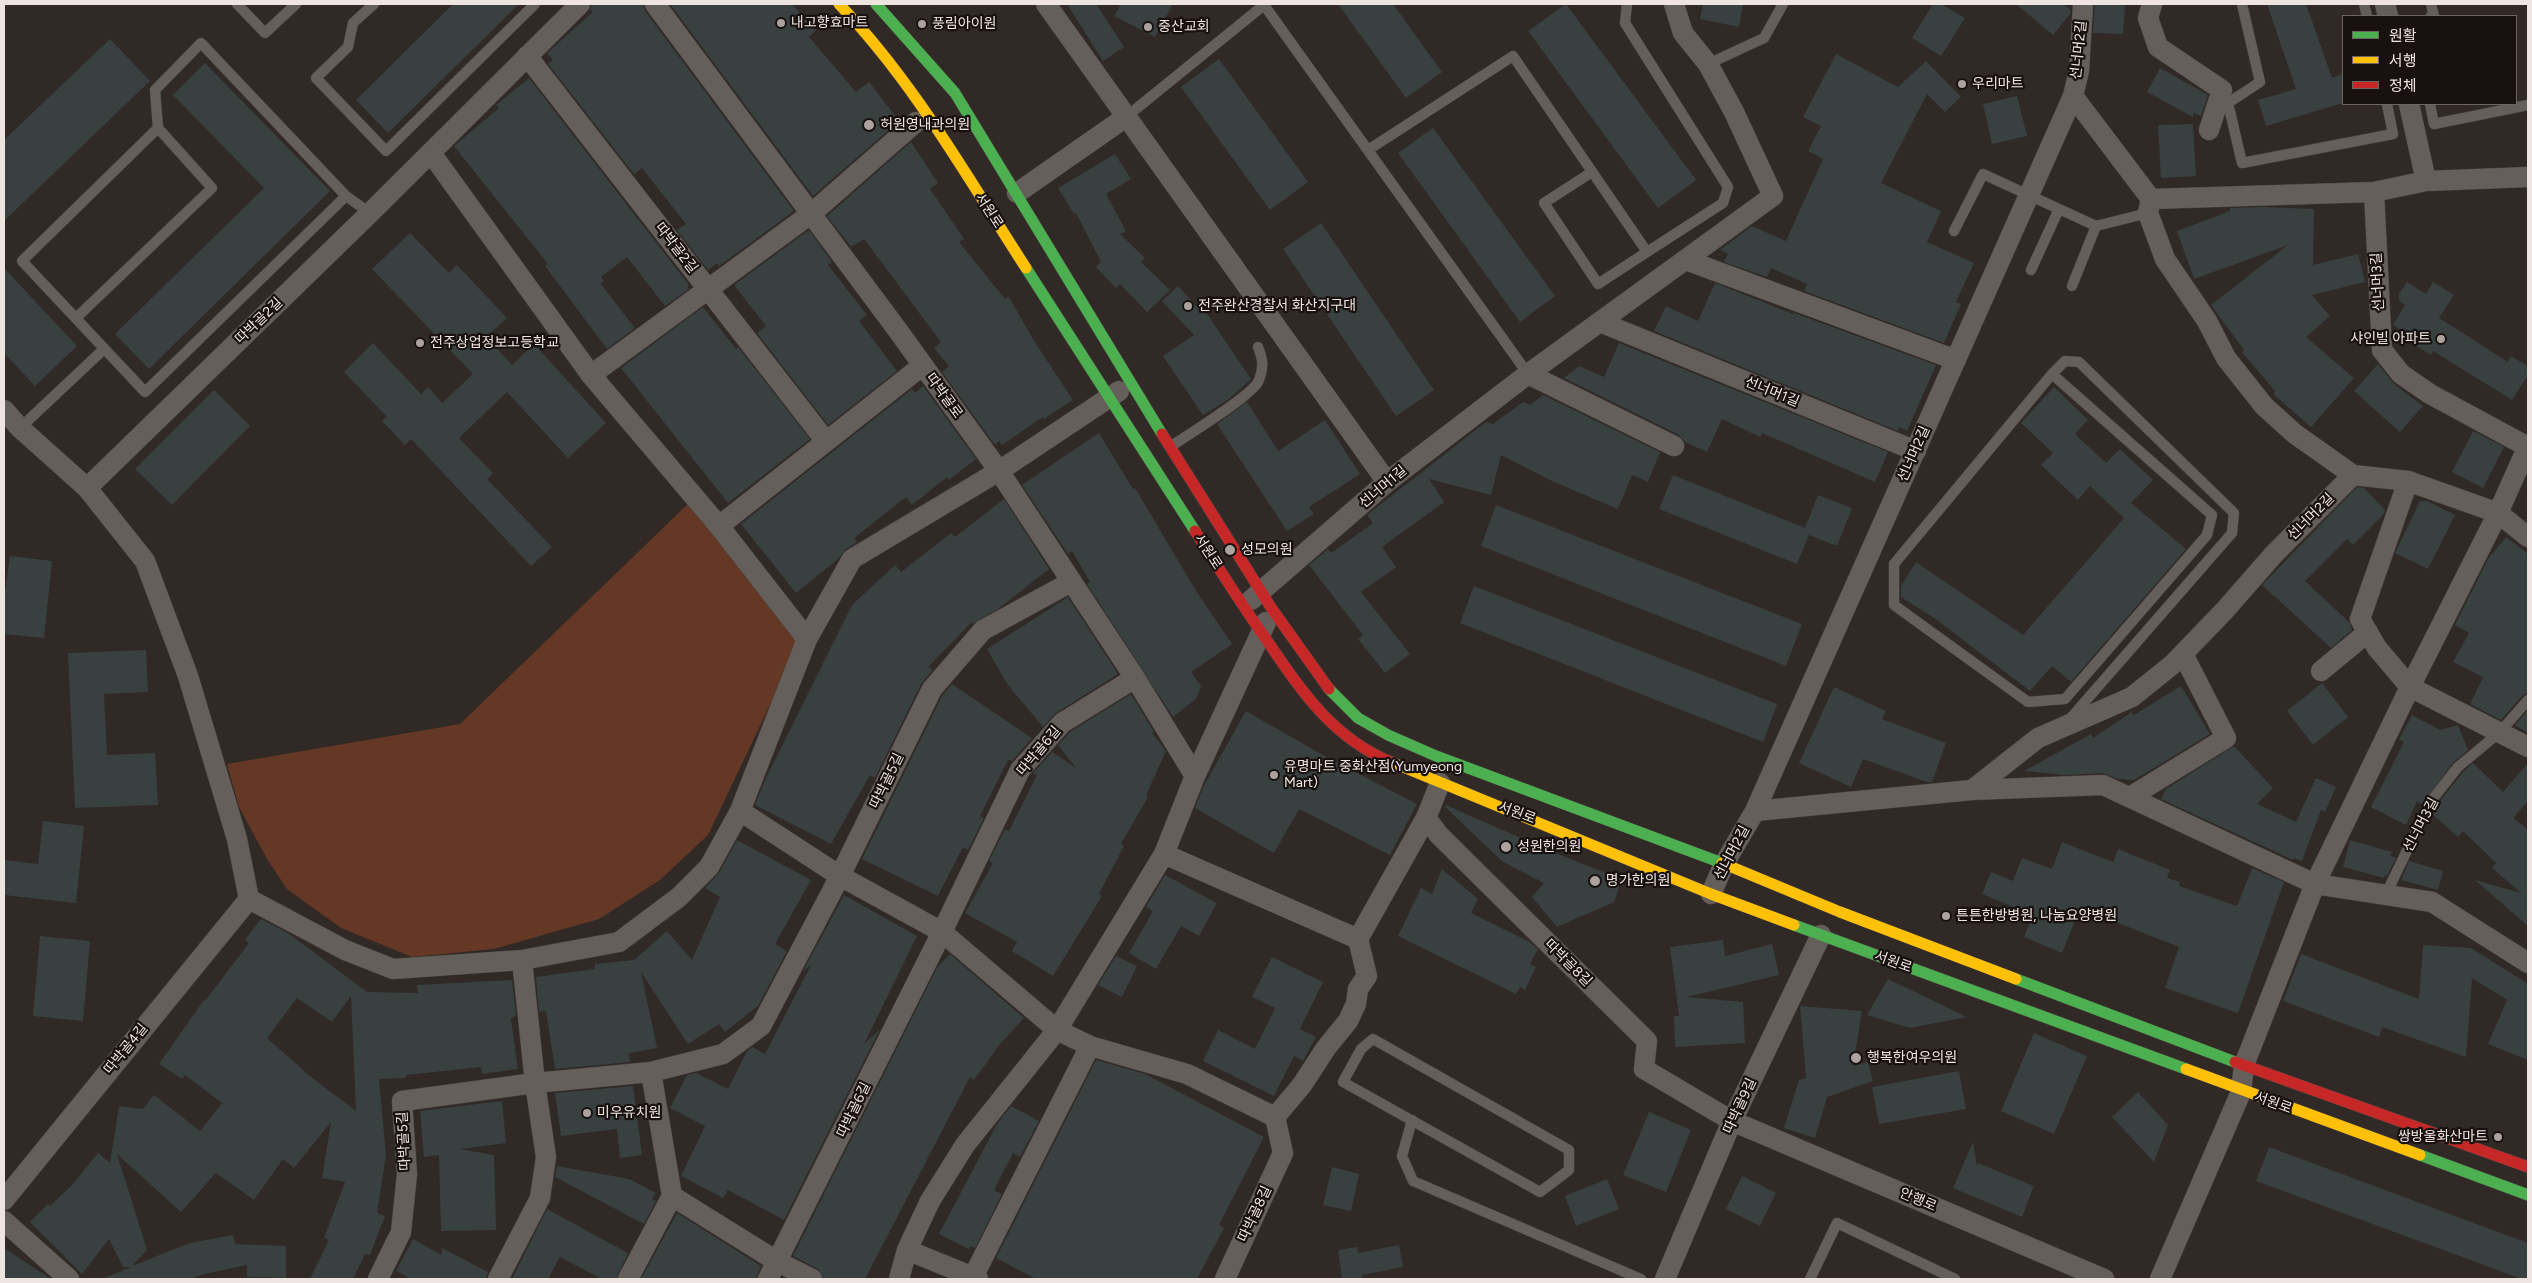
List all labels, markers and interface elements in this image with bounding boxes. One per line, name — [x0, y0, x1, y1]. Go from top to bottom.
place label: 내고향효마트 — [791, 15, 868, 31]
legend — [2342, 15, 2517, 105]
place label: 풍림아이원 — [932, 16, 996, 32]
marker: 내고향효마트 — [775, 17, 787, 29]
marker: 풍림아이원 — [916, 18, 928, 30]
place label: 중산교회 — [1158, 19, 1210, 35]
street label: 선너머2길 — [2068, 20, 2090, 80]
marker: 중산교회 — [1142, 21, 1154, 33]
text: 원활 — [2389, 27, 2417, 45]
text: 서행 — [2389, 52, 2417, 70]
place label: 우리마트 — [1972, 76, 2024, 92]
text: 정체 — [2389, 77, 2417, 95]
marker: 우리마트 — [1956, 78, 1968, 90]
place label: 허원영내과의원 — [880, 117, 970, 133]
marker: 허원영내과의원 — [862, 118, 876, 132]
street label: 서원로 — [971, 190, 1007, 232]
street label: 따박골2길 — [651, 219, 701, 277]
street label: 선너머3길 — [2368, 252, 2388, 312]
street label: 따박골2길 — [232, 294, 286, 348]
place label: 전주완산경찰서 화산지구대 — [1198, 298, 1356, 314]
marker: 전주완산경찰서 화산지구대 — [1182, 300, 1194, 312]
place label: 샤인빌 아파트 — [2350, 331, 2431, 347]
marker: 샤인빌 아파트 — [2435, 333, 2447, 345]
place label: 전주상업정보고등학교 — [430, 335, 559, 351]
marker: 전주상업정보고등학교 — [414, 337, 426, 349]
street label: 따박골로 — [922, 370, 966, 422]
street label: 선너머1길 — [1742, 373, 1802, 411]
street label: 선너머2길 — [1894, 423, 1934, 485]
street label: 선너머1길 — [1356, 462, 1410, 512]
street label: 선너머2길 — [2284, 490, 2338, 544]
street label: 서원로 — [1190, 531, 1226, 573]
place label: 성모의원 — [1241, 542, 1293, 558]
marker: 성모의원 — [1223, 543, 1237, 557]
street label: 따박골6길 — [1013, 723, 1065, 779]
street label: 따박골5길 — [866, 751, 908, 811]
place label: 유명마트 중화산점(Yumyeong Mart) — [1284, 759, 1462, 792]
marker: 유명마트 중화산점(Yumyeong Mart) — [1268, 769, 1280, 781]
street label: 선너머3길 — [2400, 795, 2442, 855]
street label: 서원로 — [1496, 798, 1538, 828]
street label: 선너머2길 — [1711, 823, 1753, 883]
place label: 성원한의원 — [1517, 839, 1581, 855]
marker: 성원한의원 — [1499, 840, 1513, 854]
place label: 명가한의원 — [1606, 873, 1670, 889]
marker: 명가한의원 — [1588, 874, 1602, 888]
place label: 튼튼한방병원, 나눔요양병원 — [1956, 908, 2117, 924]
marker: 튼튼한방병원, 나눔요양병원 — [1940, 910, 1952, 922]
street label: 따박골8길 — [1541, 936, 1595, 990]
street label: 서원로 — [1872, 947, 1914, 977]
street label: 따박골4길 — [101, 1020, 151, 1078]
place label: 행복한여우의원 — [1867, 1050, 1957, 1066]
marker: 행복한여우의원 — [1849, 1051, 1863, 1065]
street label: 따박골9길 — [1720, 1076, 1760, 1136]
street label: 따박골6길 — [833, 1080, 875, 1140]
street label: 서원로 — [2252, 1088, 2294, 1118]
place label: 미우유치원 — [597, 1105, 661, 1121]
marker: 미우유치원 — [581, 1107, 593, 1119]
street label: 따박골5길 — [394, 1111, 414, 1171]
place label: 쌍방울화산마트 — [2398, 1129, 2488, 1145]
marker: 쌍방울화산마트 — [2492, 1131, 2504, 1143]
street label: 따박골8길 — [1235, 1183, 1275, 1245]
street label: 안행로 — [1897, 1185, 1939, 1215]

